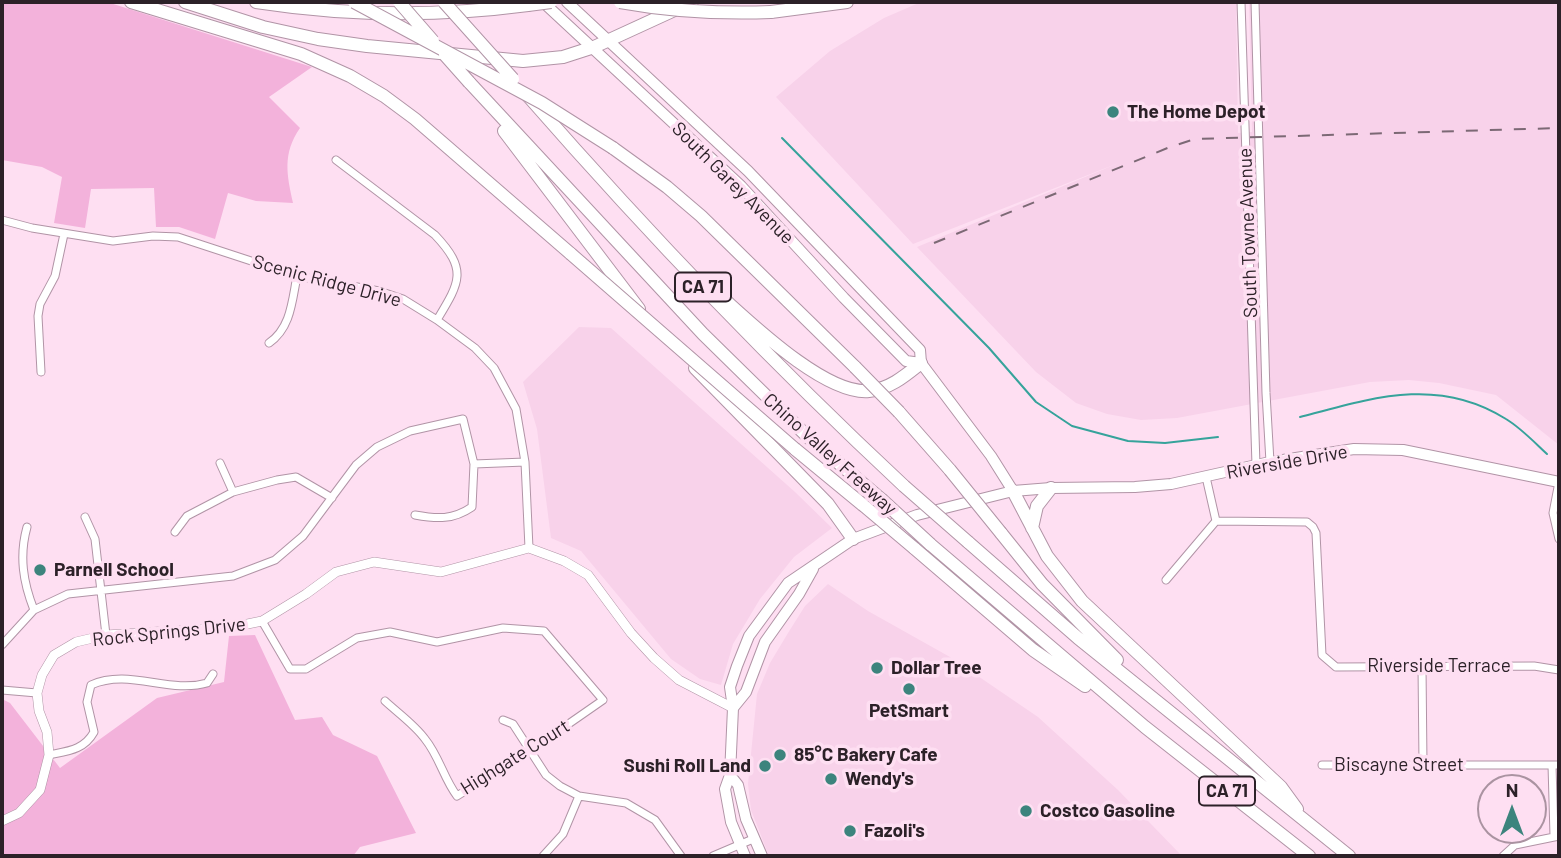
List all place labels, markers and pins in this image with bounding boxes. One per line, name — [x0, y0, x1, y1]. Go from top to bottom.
place label: The Home Depot — [1127, 101, 1266, 123]
marker: The Home Depot — [1105, 104, 1121, 120]
place label: Parnell School — [54, 559, 174, 581]
marker: Parnell School — [32, 562, 48, 578]
place label: Dollar Tree — [891, 657, 982, 679]
marker: Dollar Tree — [869, 660, 885, 676]
marker: PetSmart — [901, 681, 917, 697]
place label: PetSmart — [869, 700, 949, 722]
place label: 85°C Bakery Cafe — [794, 744, 938, 766]
marker: 85°C Bakery Cafe — [772, 747, 788, 763]
place label: Sushi Roll Land — [624, 755, 751, 777]
marker: Sushi Roll Land — [757, 758, 773, 774]
place label: Wendy's — [845, 768, 914, 790]
marker: Wendy's — [823, 771, 839, 787]
place label: Costco Gasoline — [1040, 800, 1175, 822]
marker: Costco Gasoline — [1018, 803, 1034, 819]
place label: Fazoli's — [864, 820, 925, 842]
marker: Fazoli's — [842, 823, 858, 839]

